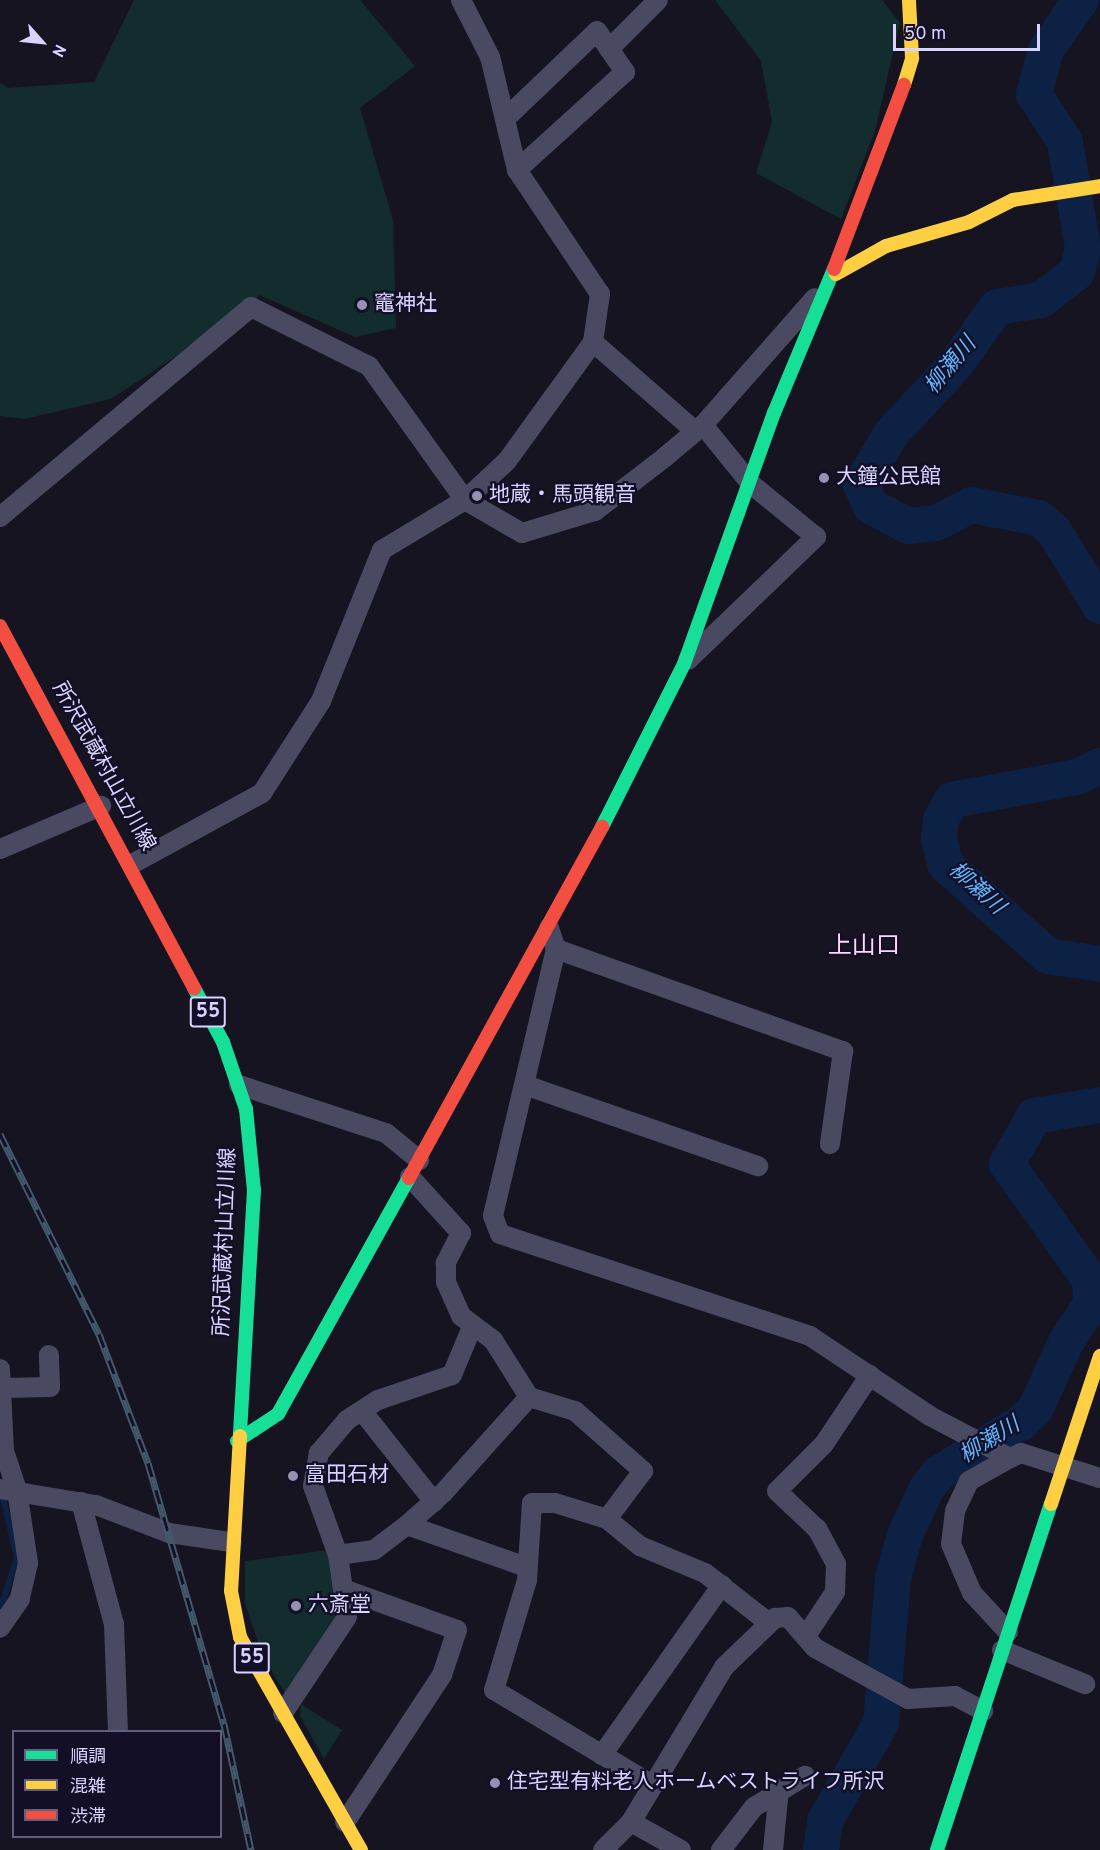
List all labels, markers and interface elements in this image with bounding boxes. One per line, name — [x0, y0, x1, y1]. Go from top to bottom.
north arrow — [12, 12, 72, 72]
scale bar — [896, 12, 1043, 50]
text: 50 m — [904, 23, 946, 46]
text: N — [47, 41, 70, 60]
place label: 竈神社 — [374, 292, 437, 318]
marker: 竈神社 — [355, 298, 369, 312]
water label: 柳瀬川 — [920, 332, 982, 400]
place label: 大鐘公民館 — [836, 465, 941, 491]
marker: 大鐘公民館 — [817, 471, 831, 485]
place label: 地蔵・馬頭観音 — [489, 483, 636, 509]
marker: 地蔵・馬頭観音 — [470, 489, 484, 503]
street label: 所沢武蔵村山立川線 — [46, 678, 160, 856]
water label: 柳瀬川 — [943, 857, 1009, 921]
district label: 上山口 — [828, 934, 900, 962]
road number: 55 — [188, 995, 228, 1029]
street label: 所沢武蔵村山立川線 — [210, 1147, 242, 1337]
water label: 柳瀬川 — [955, 1412, 1025, 1470]
place label: 富田石材 — [305, 1463, 389, 1489]
marker: 富田石材 — [286, 1469, 300, 1483]
place label: 六斎堂 — [308, 1593, 371, 1619]
marker: 六斎堂 — [289, 1599, 303, 1613]
road number: 55 — [232, 1641, 272, 1675]
legend — [12, 1730, 222, 1838]
text: 順調 — [70, 1746, 106, 1769]
place label: 住宅型有料老人ホームベストライフ所沢 — [507, 1770, 885, 1796]
text: 混雑 — [70, 1776, 106, 1799]
marker: 住宅型有料老人ホームベストライフ所沢 — [488, 1776, 502, 1790]
text: 渋滞 — [70, 1806, 106, 1829]

